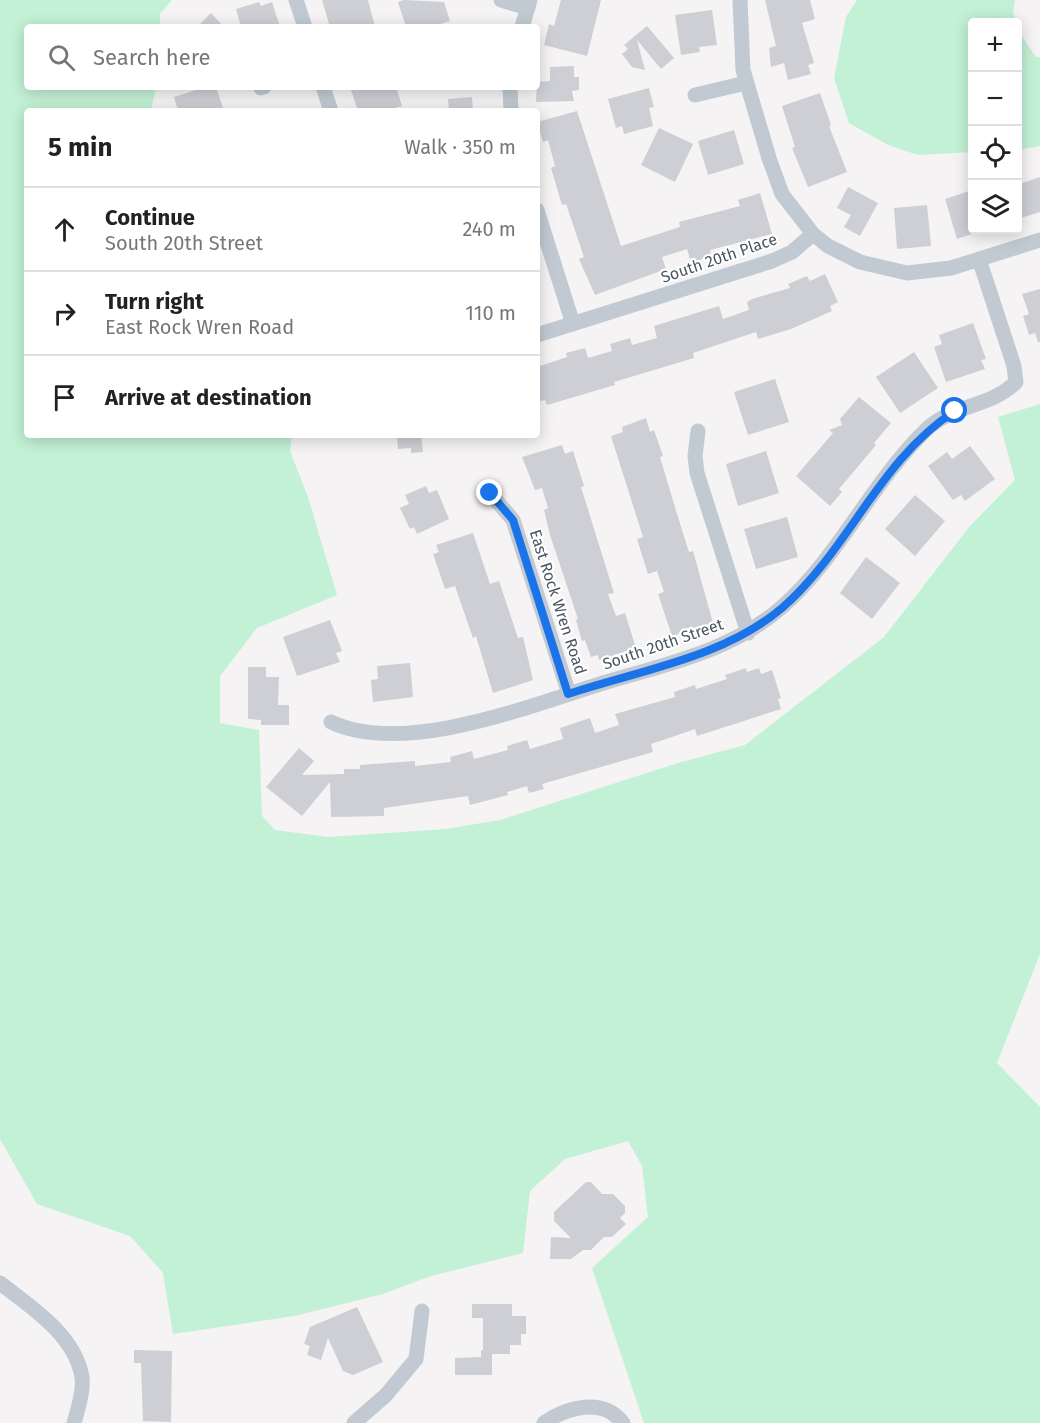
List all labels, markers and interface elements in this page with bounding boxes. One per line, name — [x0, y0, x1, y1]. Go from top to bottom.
map controls — [968, 18, 1022, 234]
button: + — [968, 18, 1022, 72]
search box — [24, 24, 540, 90]
icon: search — [45, 41, 78, 74]
text: Search here — [93, 44, 211, 71]
button: − — [968, 72, 1022, 126]
button: locate — [968, 126, 1022, 180]
text: 5 min — [48, 132, 112, 163]
text: Walk · 350 m — [404, 135, 516, 159]
button: layers — [968, 180, 1022, 234]
text: Continue — [105, 204, 195, 231]
icon: ahead — [48, 213, 81, 246]
text: 240 m — [462, 217, 516, 241]
street label: South 20th Place — [658, 229, 780, 287]
text: South 20th Street — [105, 231, 263, 255]
text: Turn right — [105, 288, 204, 315]
icon: right — [48, 297, 81, 330]
text: 110 m — [465, 301, 516, 325]
text: East Rock Wren Road — [105, 315, 294, 339]
icon: arrive — [48, 381, 81, 414]
text: Arrive at destination — [105, 384, 312, 411]
route start — [941, 397, 967, 423]
route end — [476, 479, 502, 505]
street label: East Rock Wren Road — [526, 527, 590, 677]
street label: South 20th Street — [600, 614, 726, 674]

